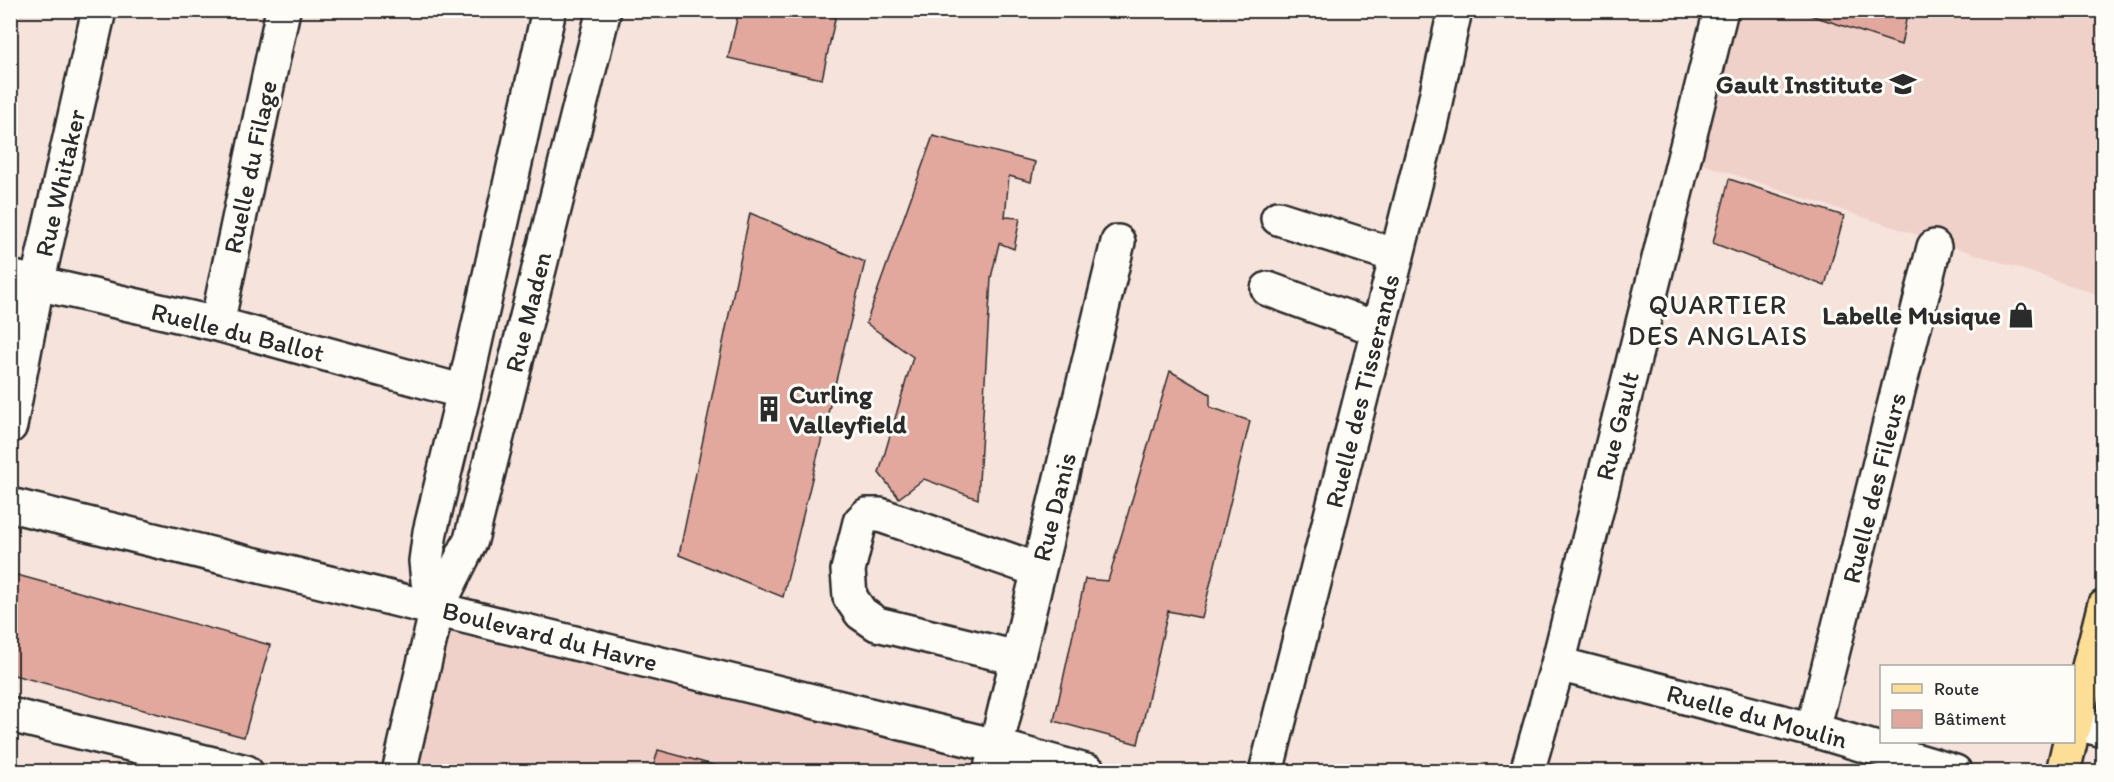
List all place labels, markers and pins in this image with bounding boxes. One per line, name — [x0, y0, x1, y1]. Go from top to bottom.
place label: Gault Institute — [1716, 68, 1883, 100]
school or university icon: Gault Institute — [1888, 69, 1918, 99]
place label: Labelle Musique — [1822, 299, 2001, 331]
shop icon: Labelle Musique — [2006, 300, 2036, 330]
place label: Curling Valleyfield — [789, 378, 908, 440]
building icon: Curling Valleyfield — [754, 394, 784, 424]

